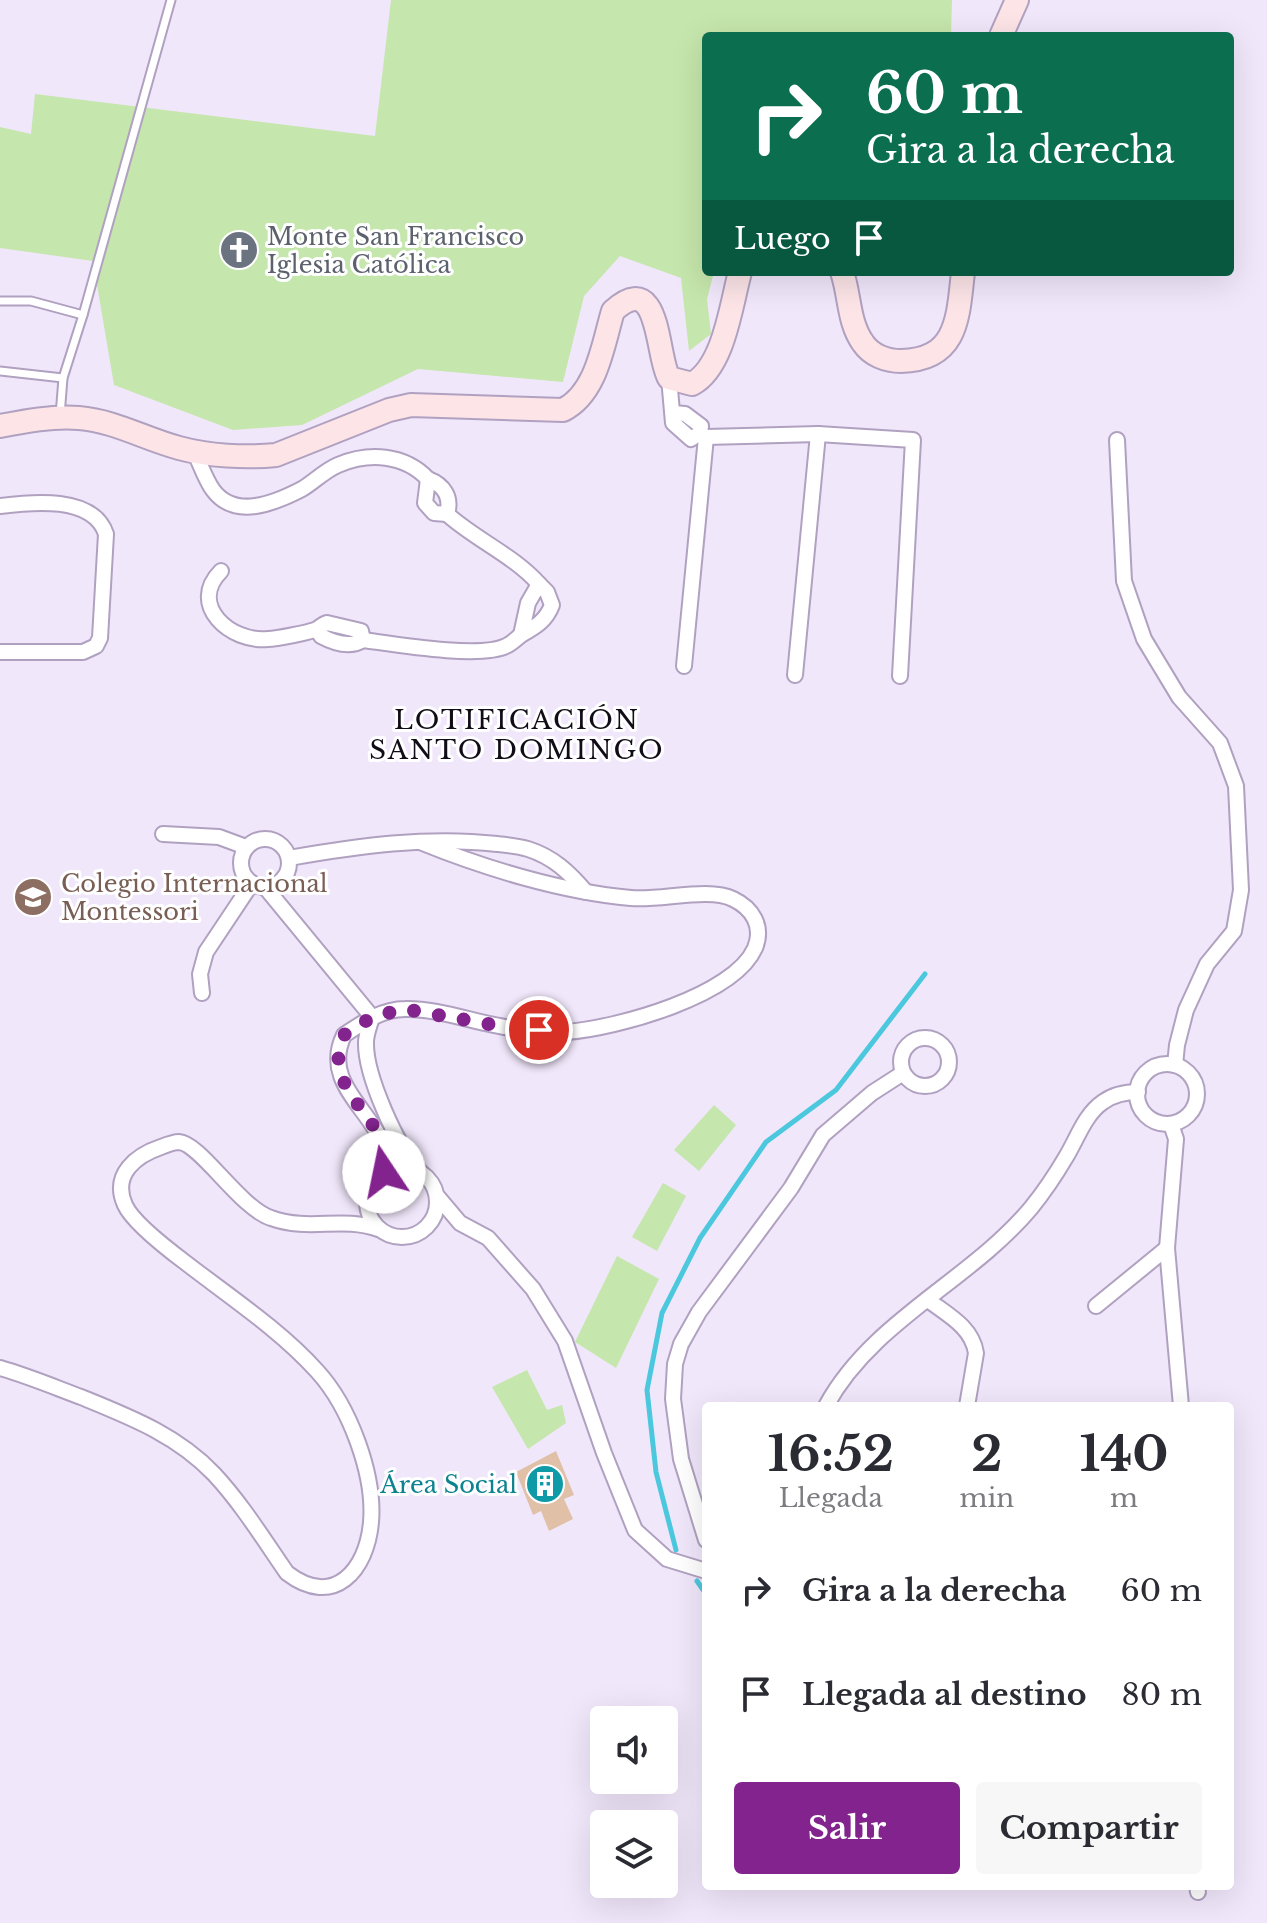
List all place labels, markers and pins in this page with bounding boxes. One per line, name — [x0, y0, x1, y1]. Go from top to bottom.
place label: Monte San Francisco Iglesia Católica — [267, 222, 524, 279]
church icon: Monte San Francisco Iglesia Católica — [218, 229, 260, 271]
place label: Colegio Internacional Montessori — [61, 869, 328, 926]
school or university icon: Colegio Internacional Montessori — [12, 876, 54, 918]
pin — [505, 996, 573, 1064]
building icon: Área Social — [524, 1463, 566, 1505]
place label: Área Social — [379, 1470, 517, 1499]

